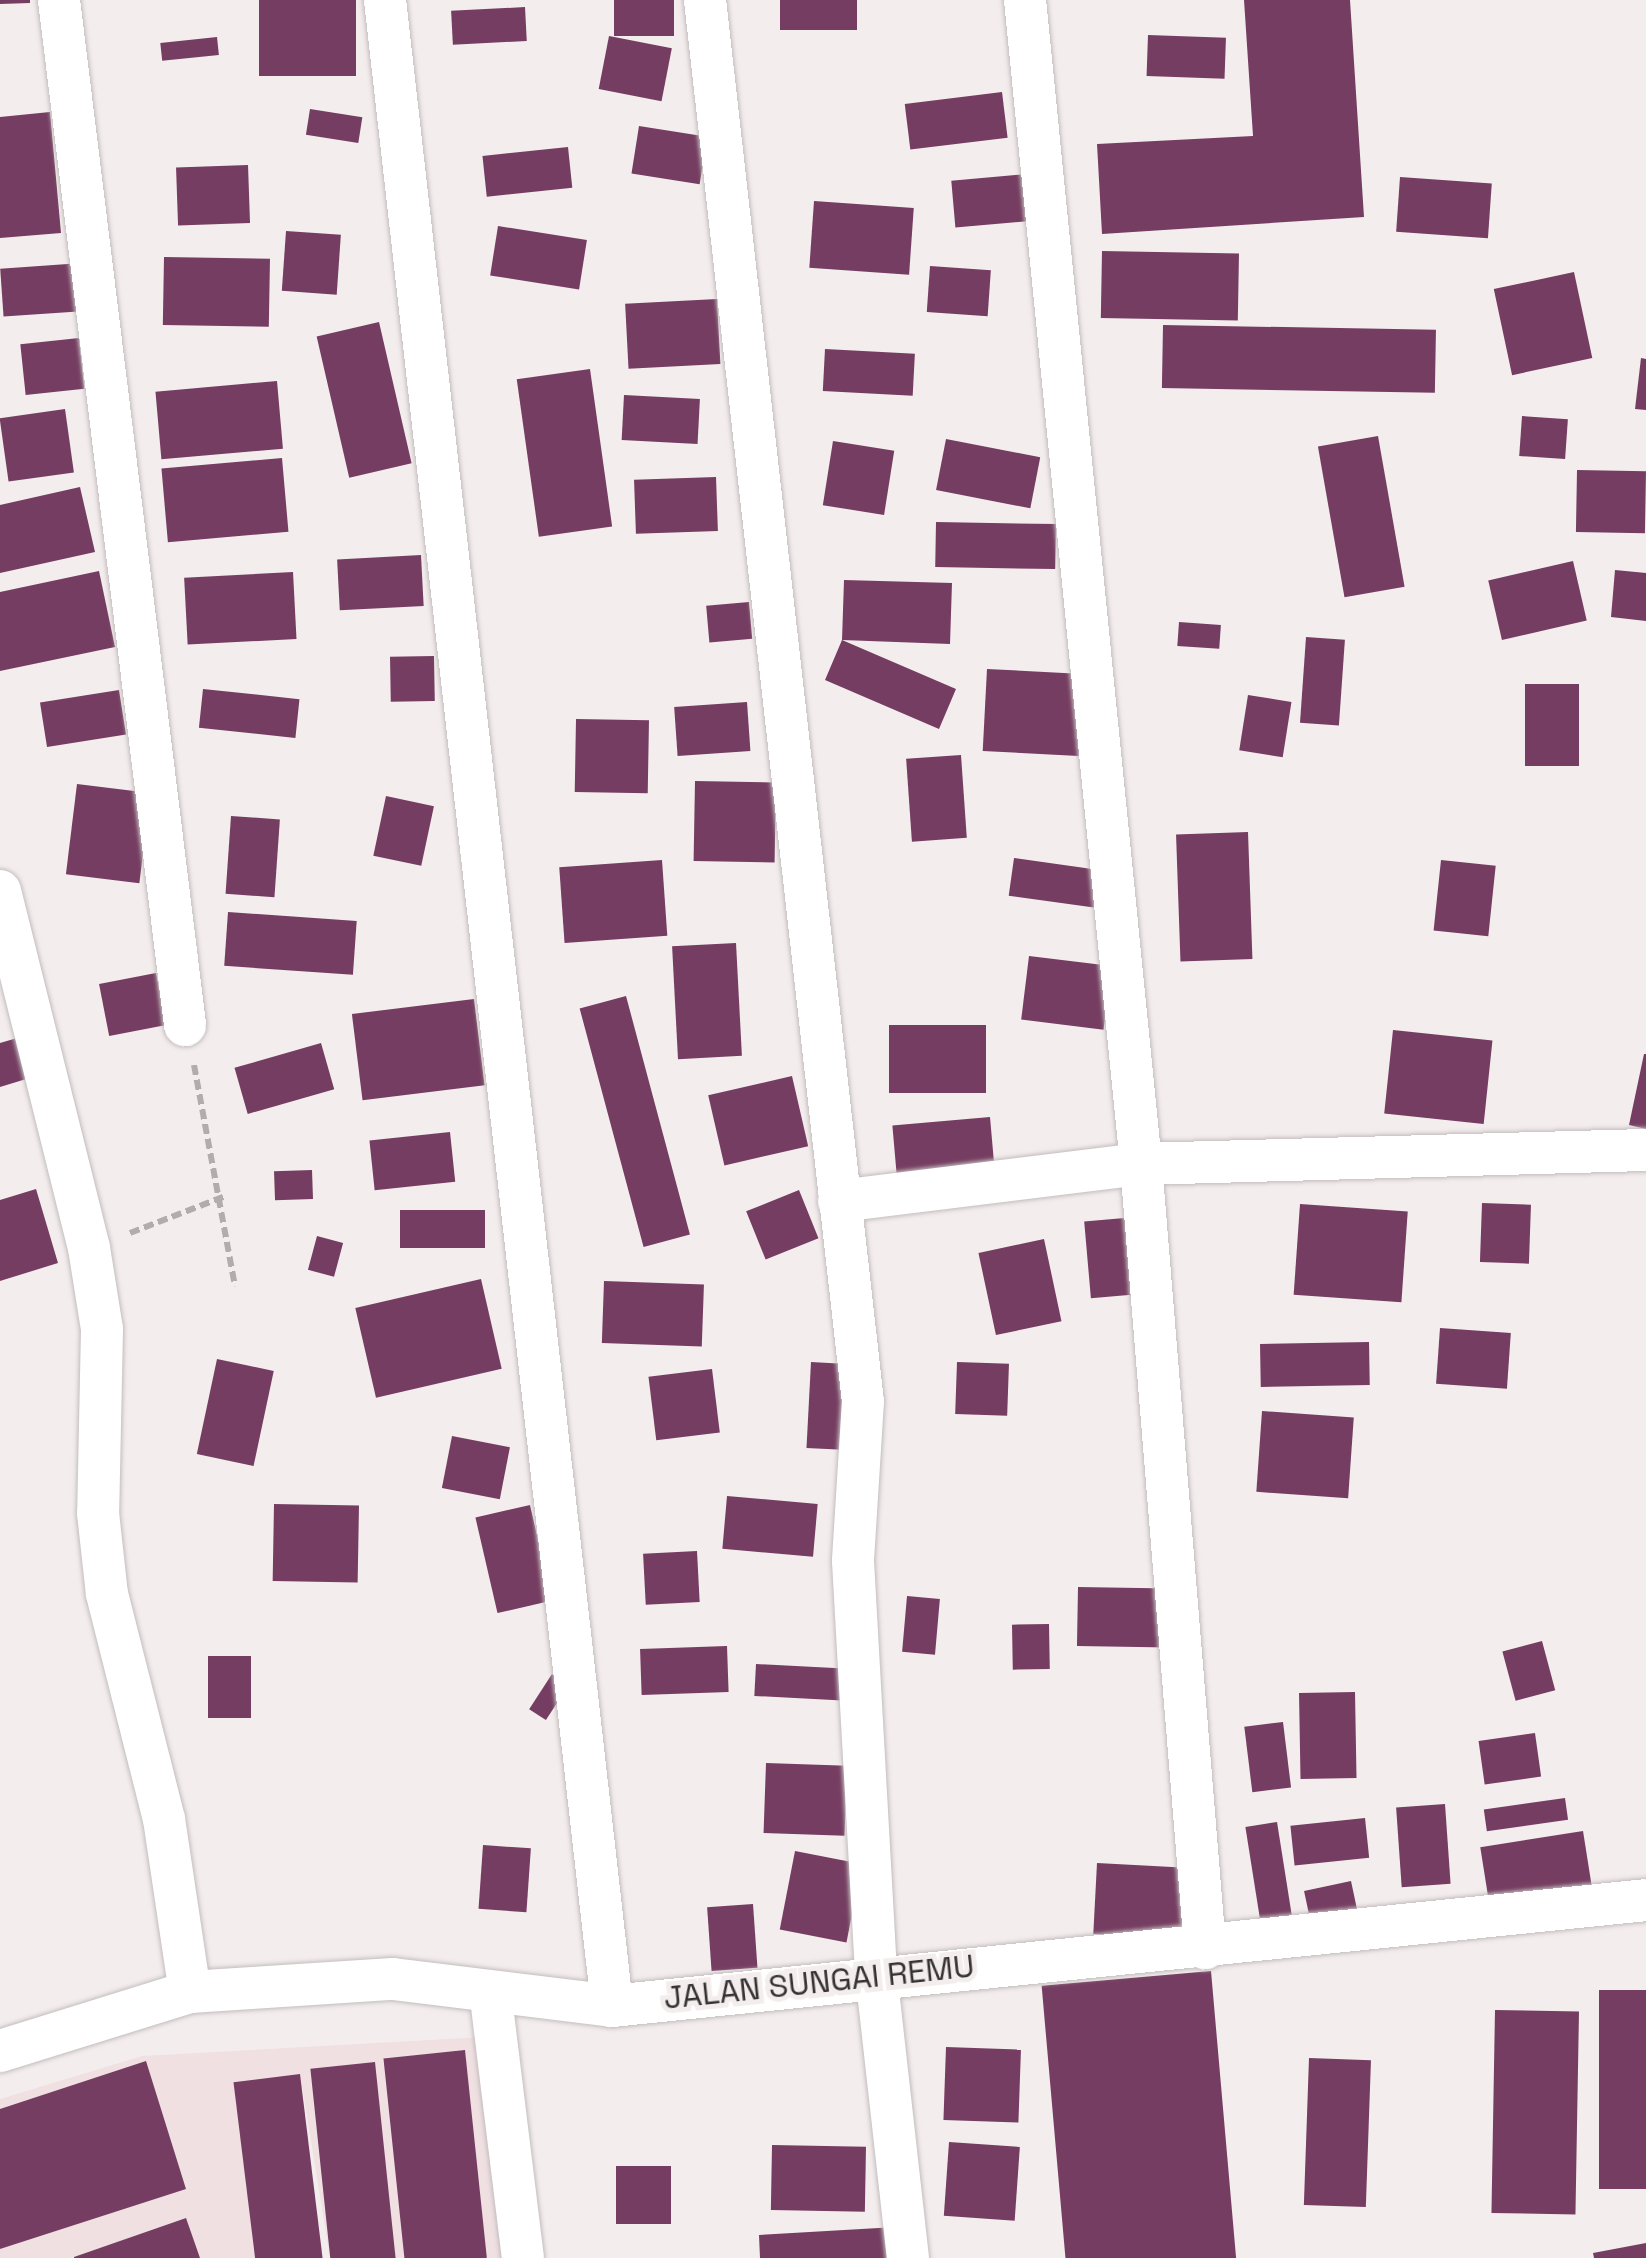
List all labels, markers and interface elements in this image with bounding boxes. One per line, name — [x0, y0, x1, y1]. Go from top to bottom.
street label: JALAN SUNGAI REMU — [662, 1947, 976, 2017]

